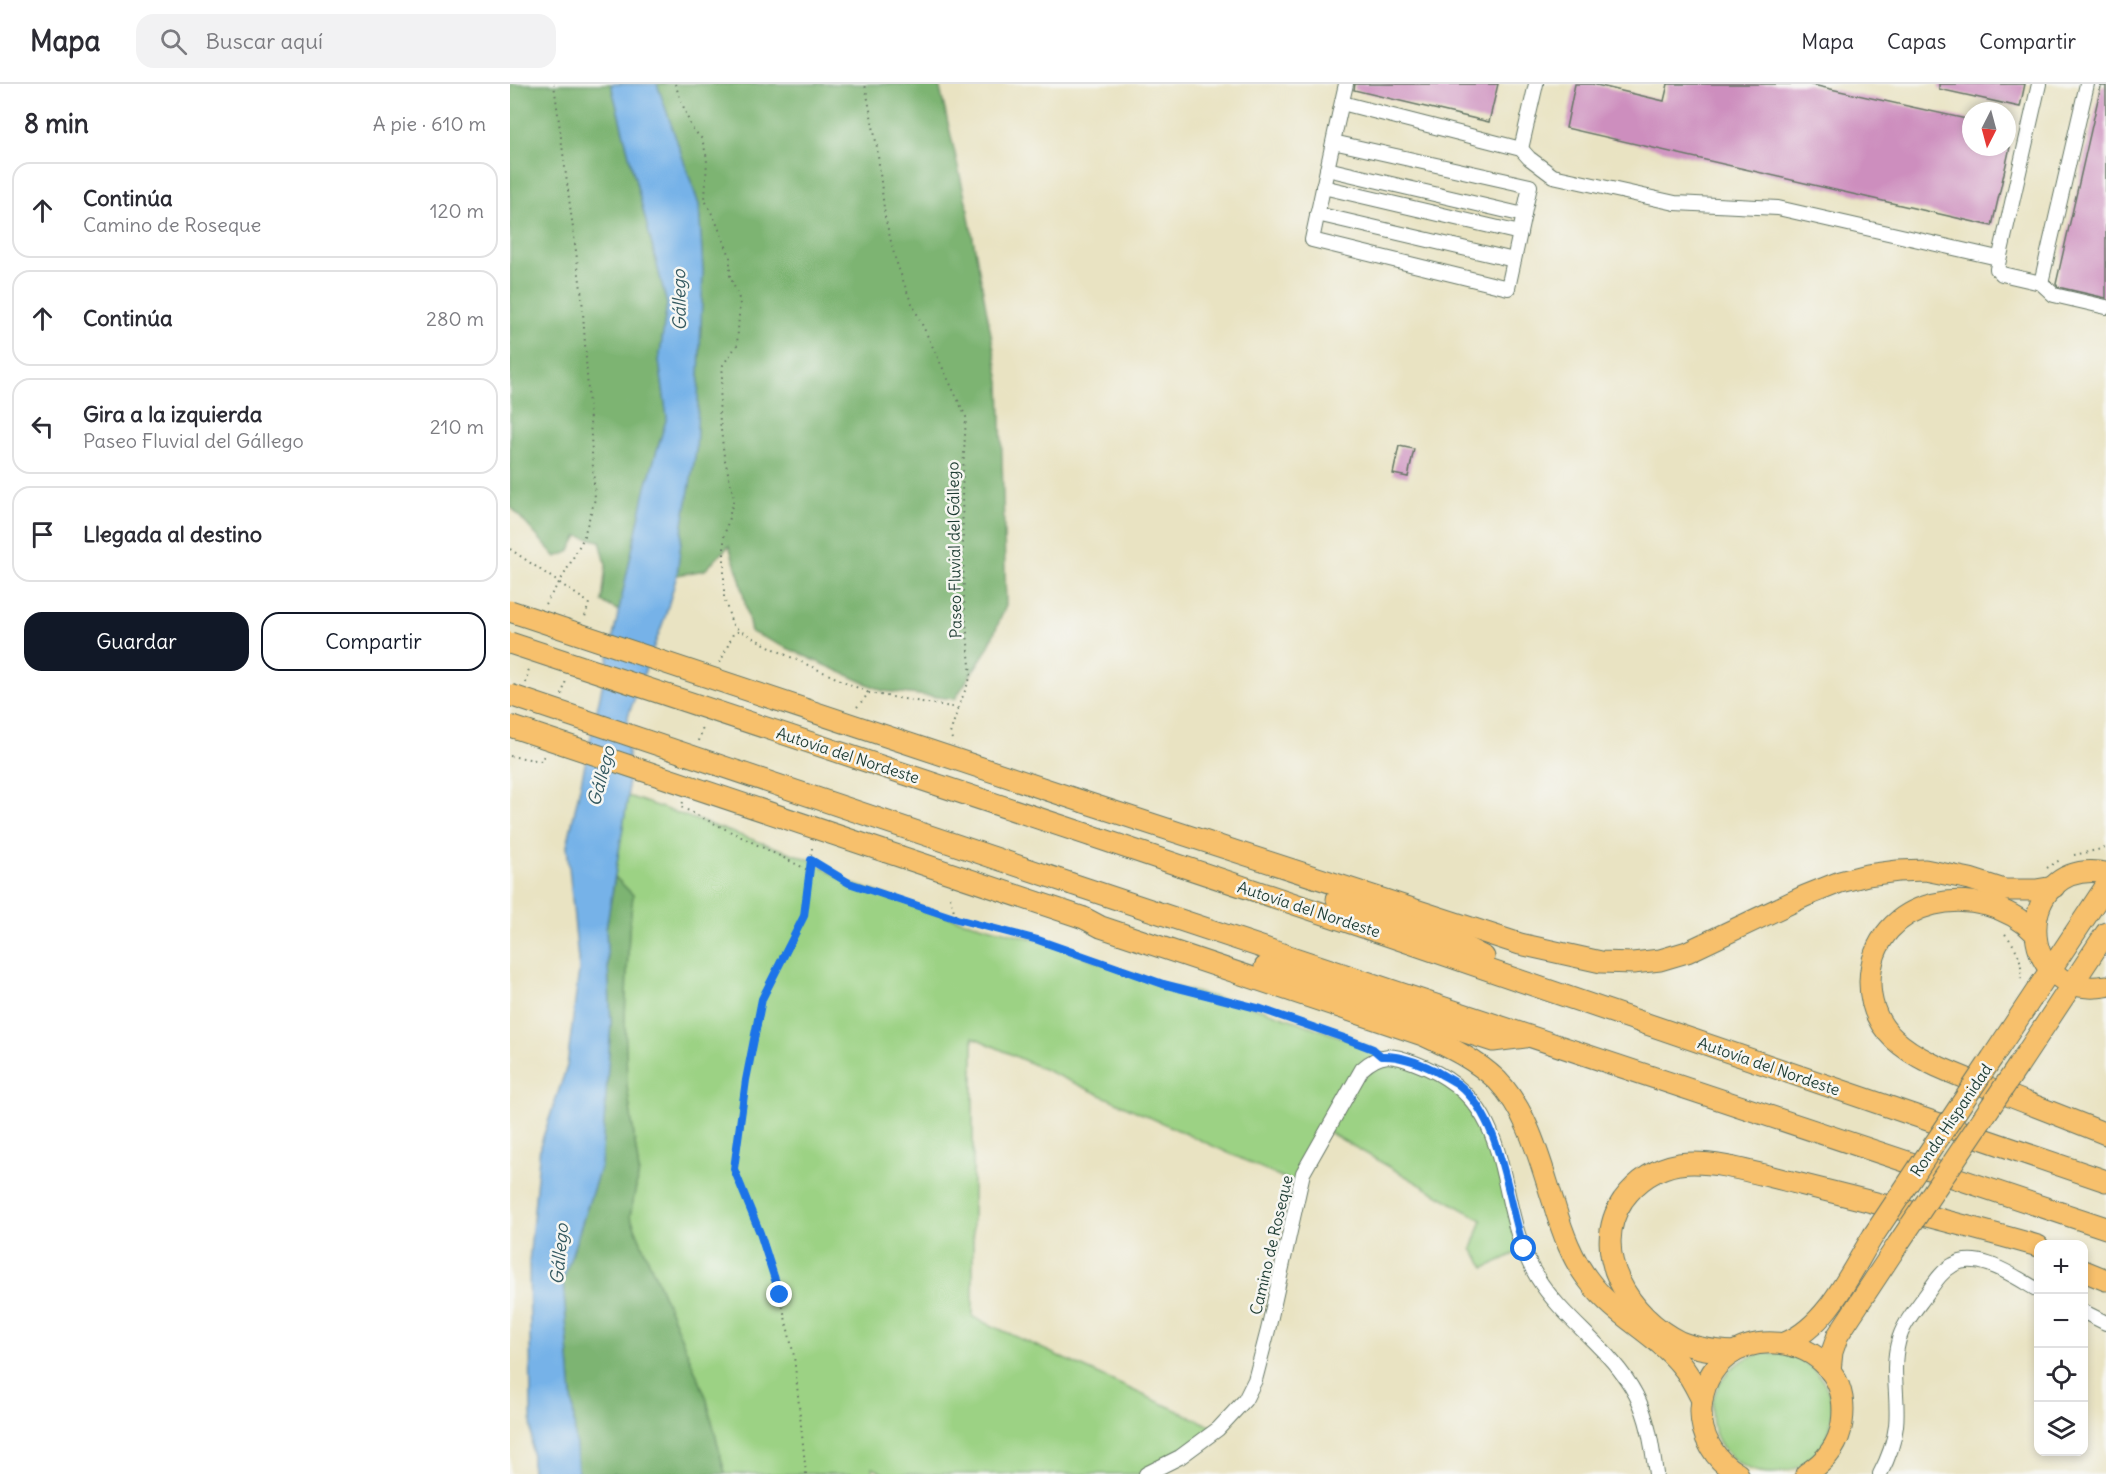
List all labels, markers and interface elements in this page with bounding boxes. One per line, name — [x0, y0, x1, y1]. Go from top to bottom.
search box — [136, 14, 556, 68]
text: Mapa — [30, 23, 100, 59]
icon: search — [157, 25, 190, 58]
text: Buscar aquí — [205, 27, 323, 55]
text: Mapa — [1801, 28, 1854, 55]
text: Capas — [1887, 28, 1946, 55]
text: Compartir — [1979, 28, 2076, 55]
north arrow — [1962, 102, 2016, 156]
text: 8 min — [24, 107, 89, 140]
text: A pie · 610 m — [373, 111, 486, 136]
text: Continúa — [83, 184, 172, 212]
icon: ahead — [26, 194, 59, 227]
text: 120 m — [430, 198, 484, 223]
text: Camino de Roseque — [83, 212, 261, 237]
water label: Gállego — [667, 268, 691, 331]
icon: ahead — [26, 302, 59, 335]
text: Continúa — [83, 304, 172, 332]
text: 280 m — [426, 306, 484, 331]
text: Gira a la izquierda — [83, 400, 262, 428]
icon: left — [26, 410, 59, 443]
text: 210 m — [430, 414, 484, 439]
text: Paseo Fluvial del Gállego — [83, 428, 304, 453]
street label: Paseo Fluvial del Gállego — [942, 461, 966, 639]
icon: arrive — [26, 518, 59, 551]
text: Llegada al destino — [83, 520, 262, 548]
button: Guardar — [24, 612, 249, 671]
button: Compartir — [261, 612, 486, 671]
street label: Autovía del Nordeste — [774, 722, 922, 788]
water label: Gállego — [582, 743, 620, 809]
street label: Autovía del Nordeste — [1235, 876, 1383, 942]
street label: Autovía del Nordeste — [1695, 1032, 1843, 1100]
street label: Ronda Hispanidad — [1906, 1060, 1996, 1180]
street label: Camino de Roseque — [1245, 1173, 1297, 1317]
water label: Gállego — [545, 1222, 573, 1285]
route start — [1510, 1235, 1536, 1261]
map controls — [2034, 1240, 2088, 1456]
button: + — [2034, 1240, 2088, 1294]
route end — [766, 1281, 792, 1307]
button: − — [2034, 1294, 2088, 1348]
button: locate — [2034, 1348, 2088, 1402]
button: layers — [2034, 1402, 2088, 1456]

